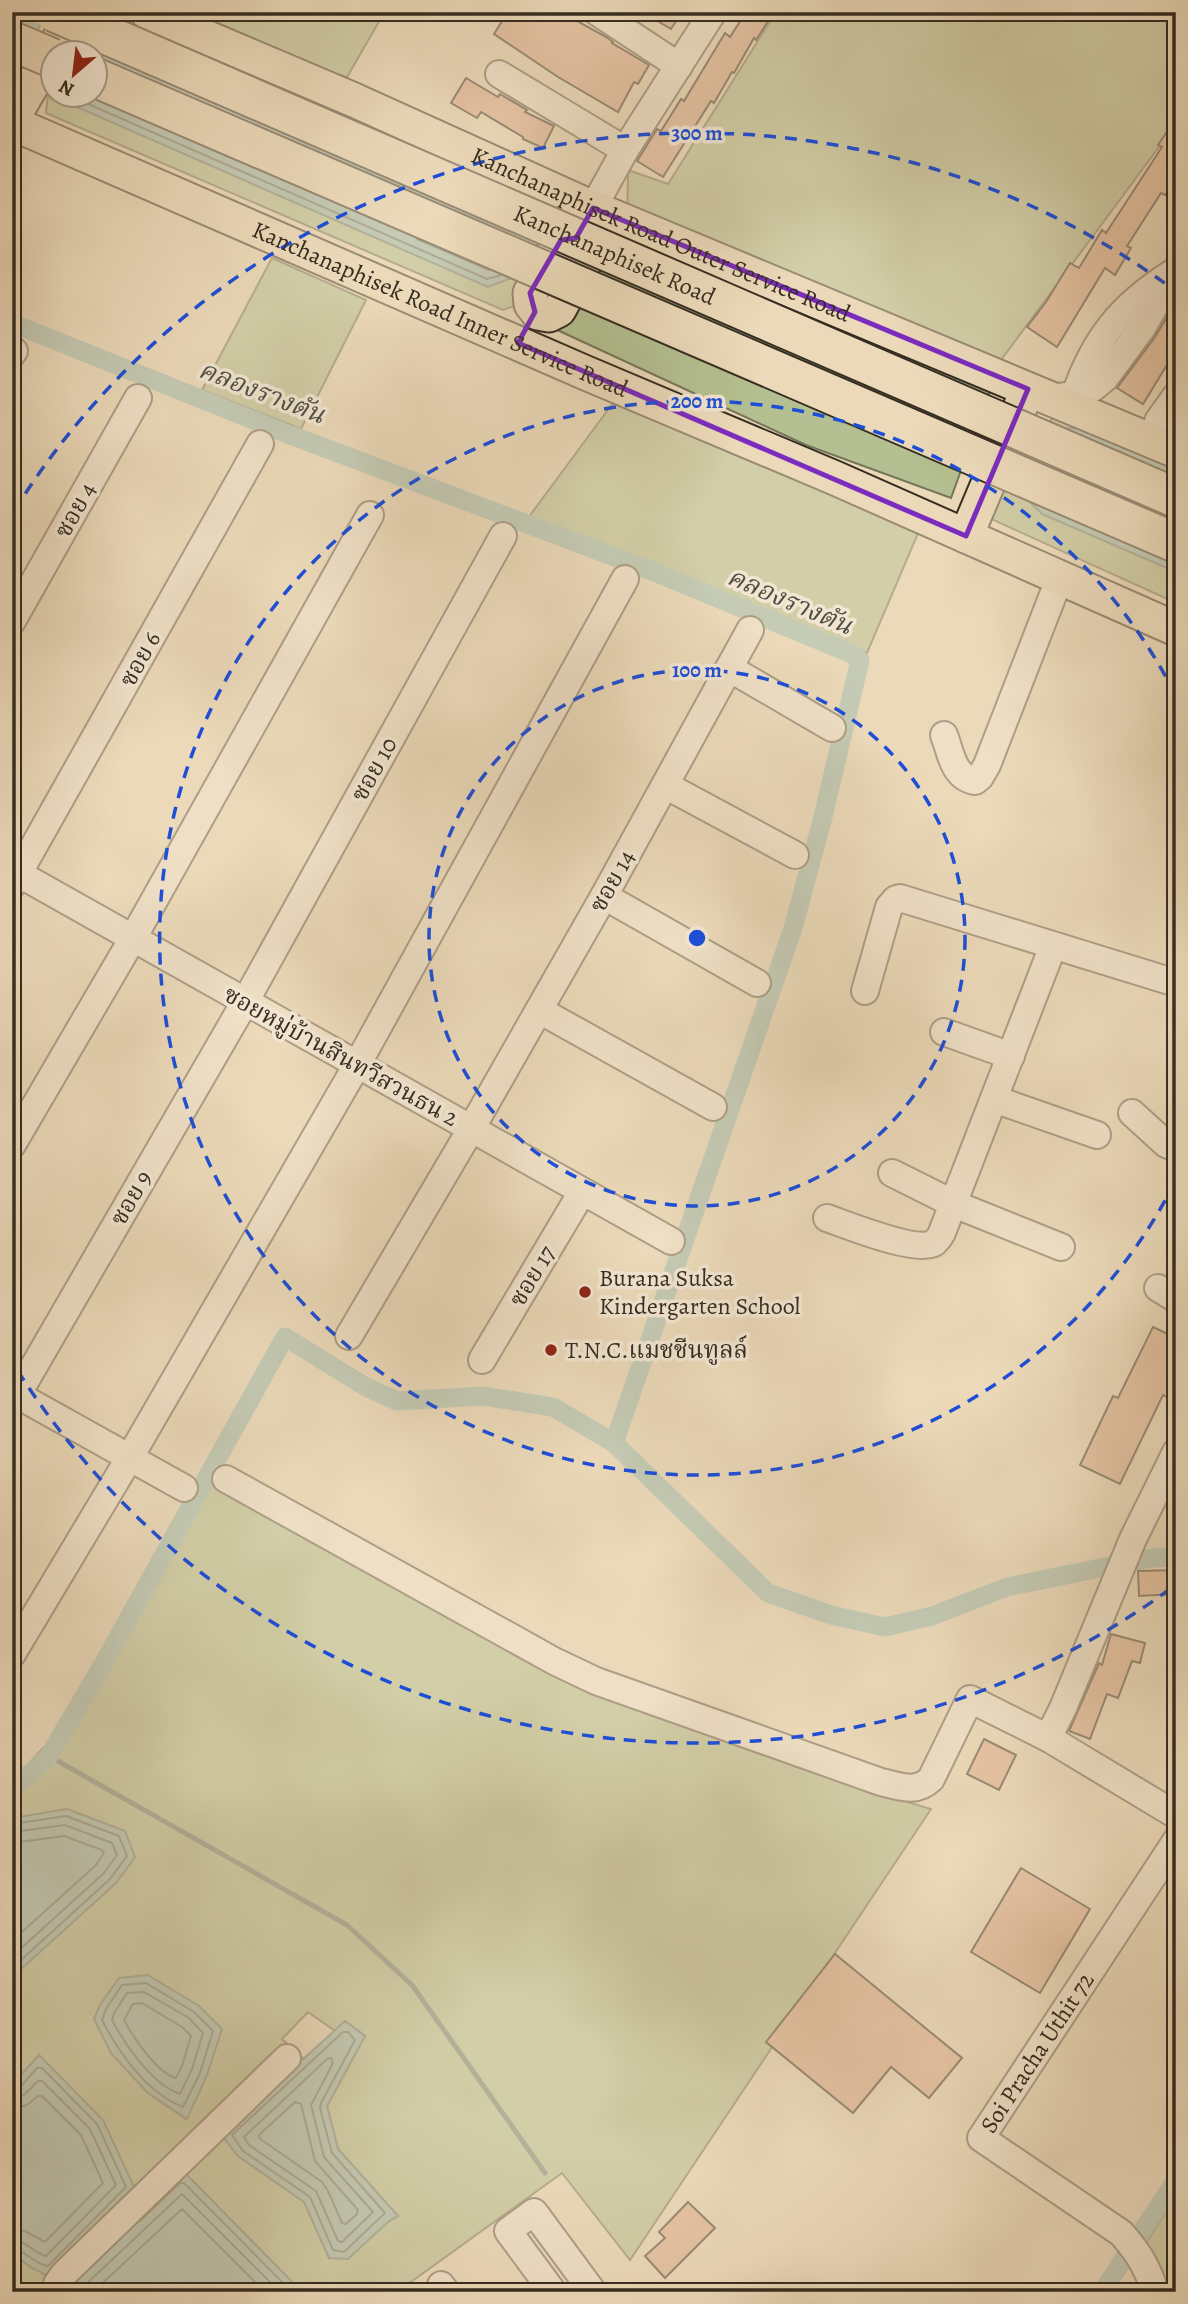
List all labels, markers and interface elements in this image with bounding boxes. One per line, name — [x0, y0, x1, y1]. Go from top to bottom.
north arrow — [38, 38, 108, 108]
text: N — [54, 73, 79, 103]
text: 300 m — [671, 119, 723, 147]
street label: Kanchanaphisek Road Outer Service Road — [466, 141, 854, 327]
street label: Kanchanaphisek Road — [510, 199, 720, 311]
street label: Kanchanaphisek Road Inner Service Road — [247, 214, 633, 405]
water label: คลองรางตัน — [194, 352, 331, 432]
text: 200 m — [671, 387, 724, 415]
street label: ซอย 4 — [47, 477, 103, 543]
water label: คลองรางตัน — [722, 559, 859, 643]
street label: ซอย 6 — [112, 626, 168, 692]
text: 100 m — [672, 656, 722, 684]
street label: ซอย 10 — [343, 731, 405, 807]
street label: ซอย 14 — [582, 844, 642, 918]
centre of rings — [685, 926, 709, 950]
street label: ซอยหมู่บ้านสินทวีสวนธน 2 — [218, 978, 464, 1134]
street label: ซอย 9 — [103, 1165, 159, 1231]
street label: ซอย 17 — [501, 1239, 563, 1312]
place label: Burana Suksa Kindergarten School — [599, 1262, 801, 1322]
marker: Burana Suksa Kindergarten School — [577, 1284, 593, 1300]
place label: T.N.C.แมชชีนทูลล์ — [565, 1334, 748, 1366]
marker: T.N.C.แมชชีนทูลล์ — [543, 1342, 559, 1358]
street label: Soi Pracha Uthit 72 — [973, 1966, 1101, 2139]

